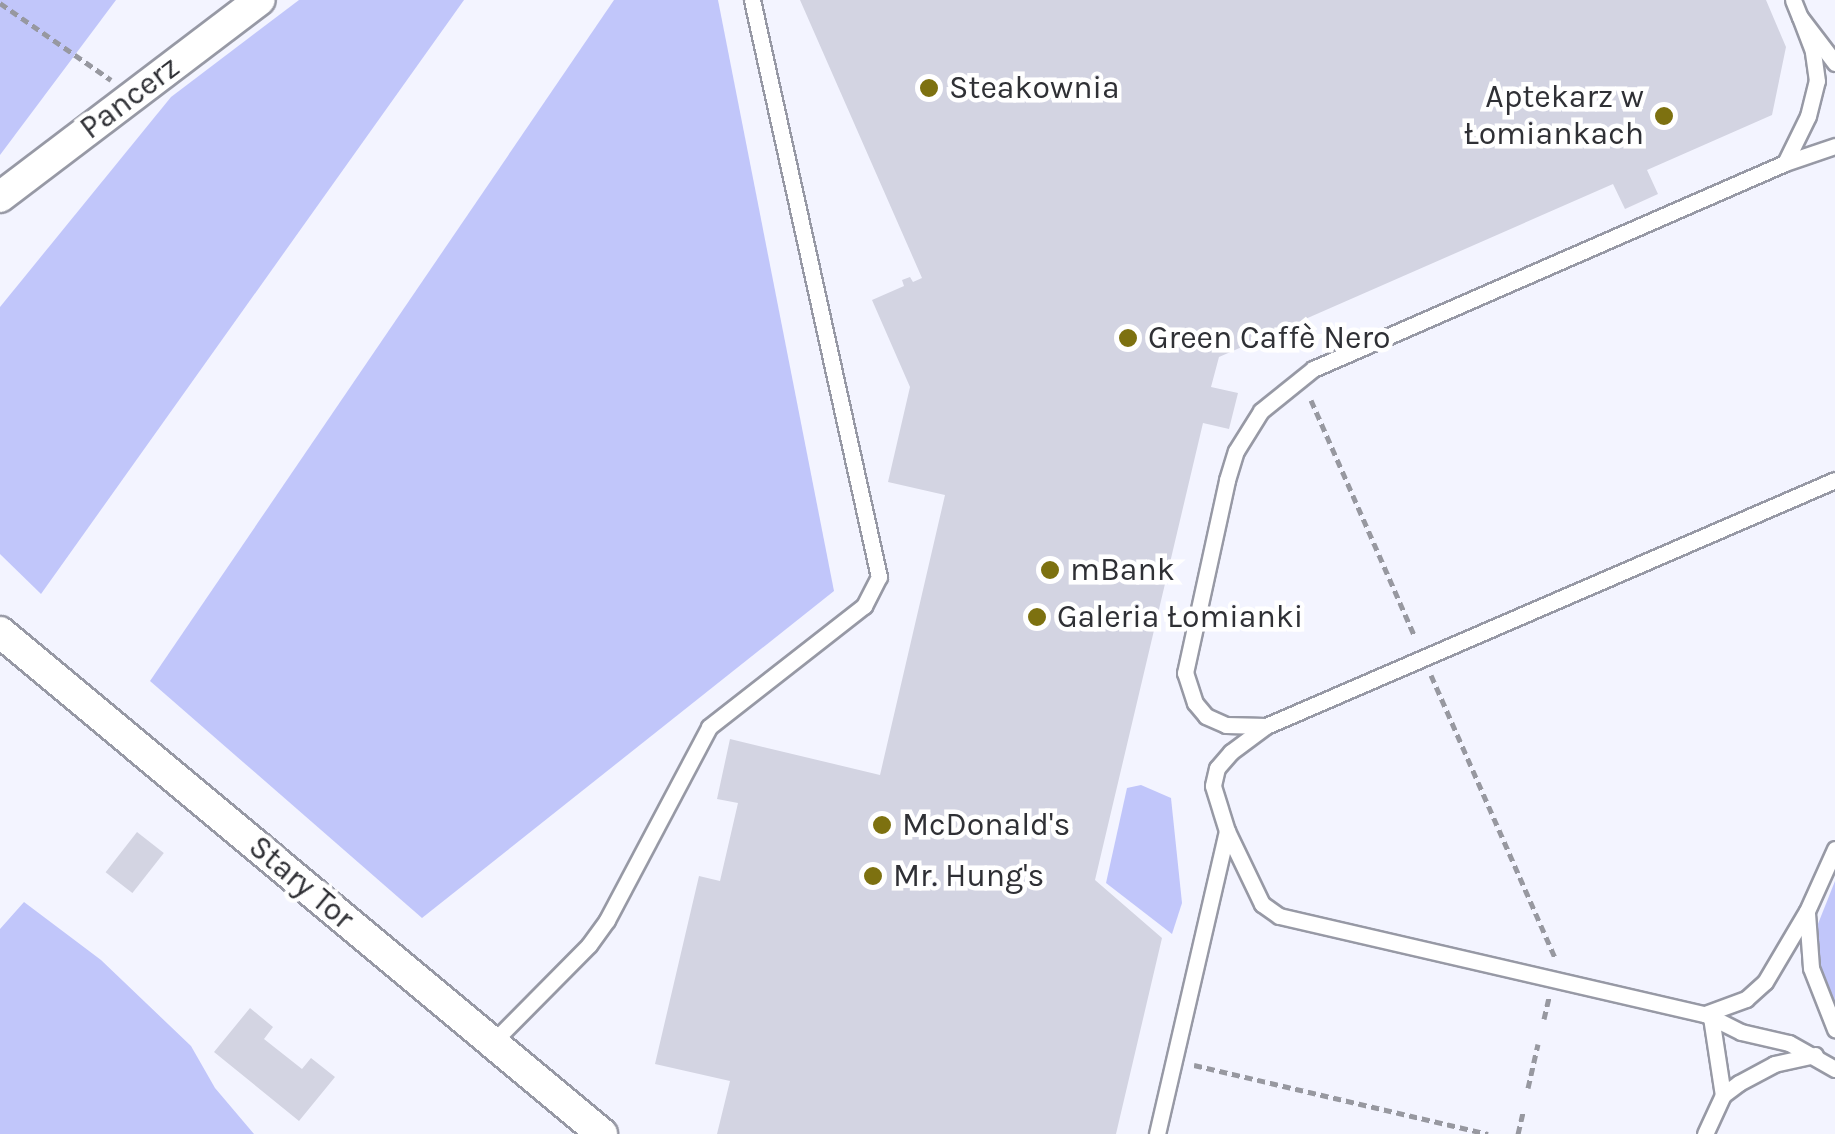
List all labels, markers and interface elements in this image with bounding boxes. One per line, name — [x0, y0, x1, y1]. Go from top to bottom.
street label: Pancerz — [73, 48, 187, 148]
place label: Steakownia — [949, 69, 1120, 107]
marker: Steakownia — [918, 77, 940, 99]
place label: Aptekarz w Łomiankach — [1464, 79, 1644, 154]
marker: Aptekarz w Łomiankach — [1653, 105, 1675, 127]
place label: Green Caffè Nero — [1148, 319, 1391, 357]
marker: Green Caffè Nero — [1117, 327, 1139, 349]
place label: mBank — [1070, 551, 1175, 589]
marker: mBank — [1039, 559, 1061, 581]
place label: Galeria Łomianki — [1057, 598, 1303, 636]
marker: Galeria Łomianki — [1026, 606, 1048, 628]
place label: McDonald's — [902, 806, 1070, 844]
marker: McDonald's — [871, 814, 893, 836]
street label: Stary Tor — [241, 828, 361, 938]
place label: Mr. Hung's — [893, 857, 1044, 895]
marker: Mr. Hung's — [862, 865, 884, 887]

